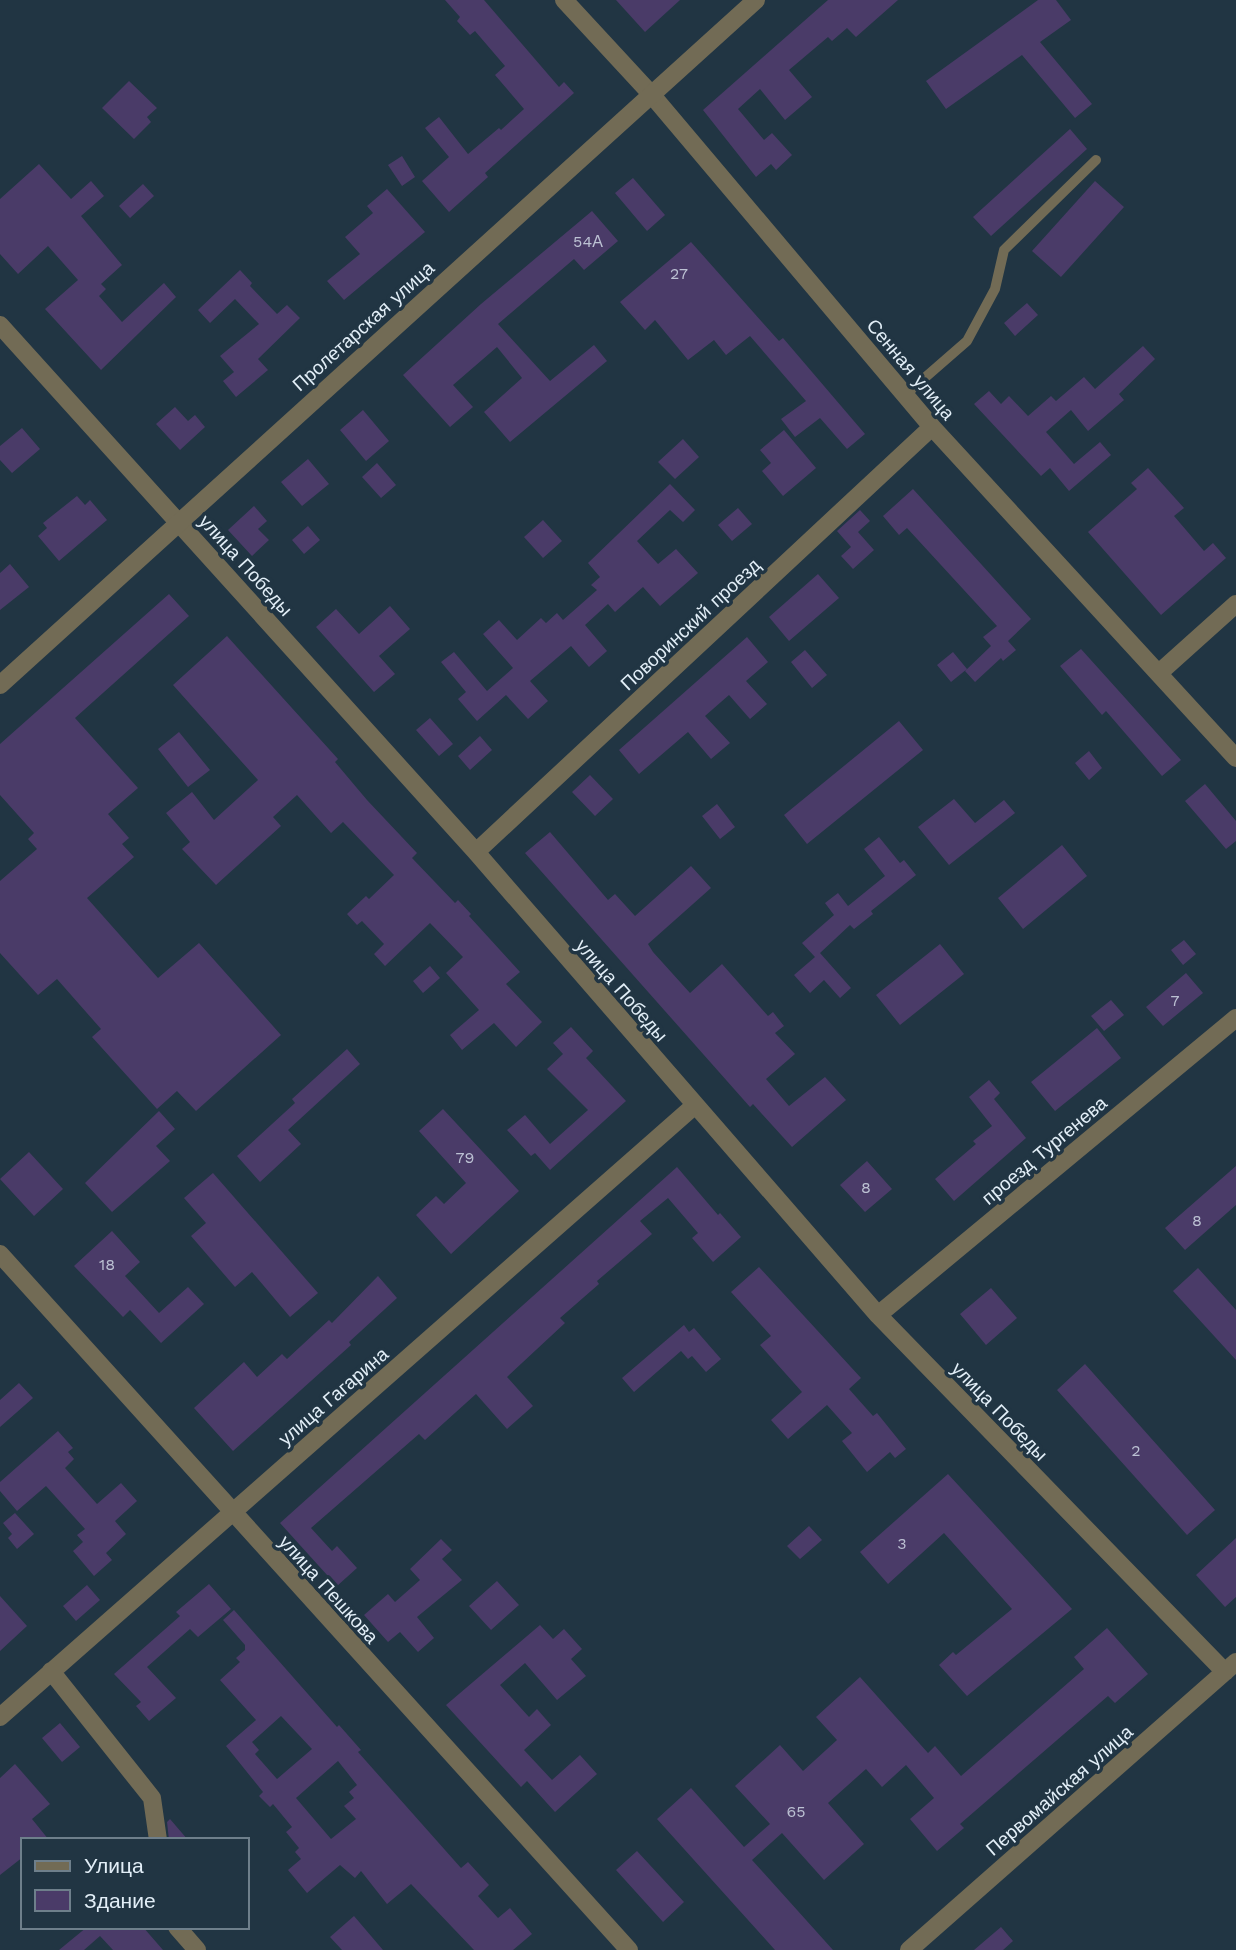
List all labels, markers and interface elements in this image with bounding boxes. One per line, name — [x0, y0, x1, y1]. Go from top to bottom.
house number: 54А — [573, 232, 603, 251]
street label: Пролетарская улица — [288, 256, 439, 396]
house number: 27 — [670, 264, 688, 283]
street label: Сенная улица — [862, 314, 960, 425]
street label: улица Победы — [194, 510, 297, 621]
street label: Поворинский проезд — [616, 554, 765, 695]
street label: улица Победы — [571, 934, 672, 1046]
house number: 7 — [1171, 991, 1180, 1010]
street label: проезд Тургенева — [977, 1091, 1112, 1209]
house number: 79 — [456, 1148, 474, 1167]
house number: 8 — [861, 1178, 871, 1197]
house number: 8 — [1192, 1211, 1202, 1230]
house number: 18 — [99, 1255, 115, 1274]
street label: улица Гагарина — [274, 1342, 393, 1450]
street label: улица Победы — [947, 1357, 1053, 1466]
house number: 2 — [1131, 1441, 1141, 1460]
street label: улица Пешкова — [274, 1530, 384, 1649]
house number: 3 — [897, 1534, 907, 1553]
street label: Первомайская улица — [981, 1720, 1138, 1860]
house number: 65 — [786, 1802, 806, 1821]
legend — [21, 1838, 248, 1929]
text: Улица — [84, 1853, 144, 1878]
text: Здание — [84, 1888, 156, 1913]

